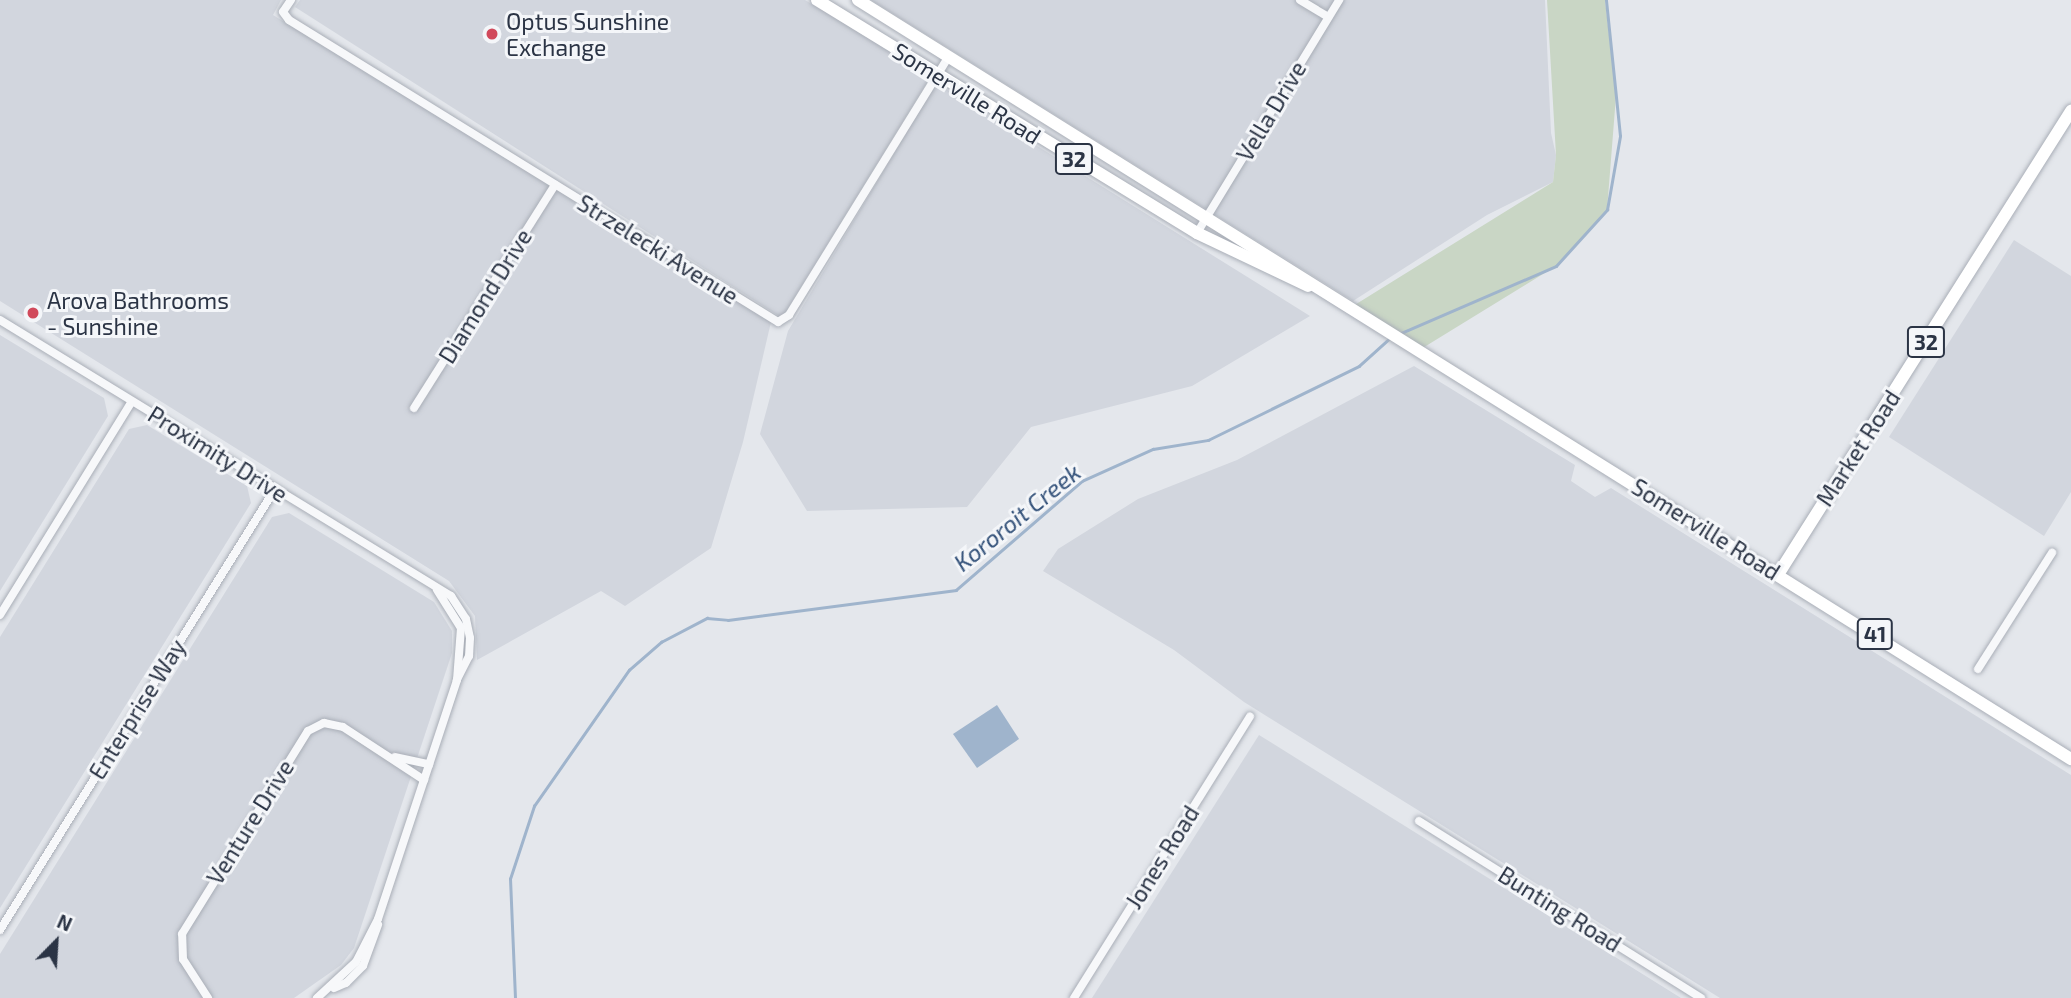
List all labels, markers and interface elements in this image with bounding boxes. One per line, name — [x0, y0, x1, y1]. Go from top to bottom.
place label: Optus Sunshine Exchange — [506, 7, 669, 61]
marker: Optus Sunshine Exchange — [484, 26, 500, 42]
street label: Somerville Road — [888, 36, 1046, 150]
street label: Vella Drive — [1230, 56, 1312, 166]
road number: 32 — [1055, 142, 1093, 176]
street label: Strzelecki Avenue — [572, 188, 744, 310]
street label: Diamond Drive — [433, 224, 537, 368]
place label: Arova Bathrooms - Sunshine — [47, 286, 229, 340]
marker: Arova Bathrooms - Sunshine — [25, 305, 41, 321]
road number: 32 — [1907, 324, 1945, 360]
street label: Market Road — [1810, 385, 1906, 511]
street label: Proximity Drive — [143, 400, 293, 508]
water label: Kororoit Creek — [948, 457, 1086, 577]
street label: Somerville Road — [1627, 472, 1785, 586]
road number: 41 — [1856, 616, 1894, 652]
street label: Enterprise Way — [83, 634, 191, 784]
street label: Venture Drive — [201, 755, 299, 889]
street label: Jones Road — [1119, 800, 1205, 914]
street label: Bunting Road — [1494, 860, 1626, 958]
north arrow — [21, 907, 91, 977]
text: N — [54, 909, 76, 936]

